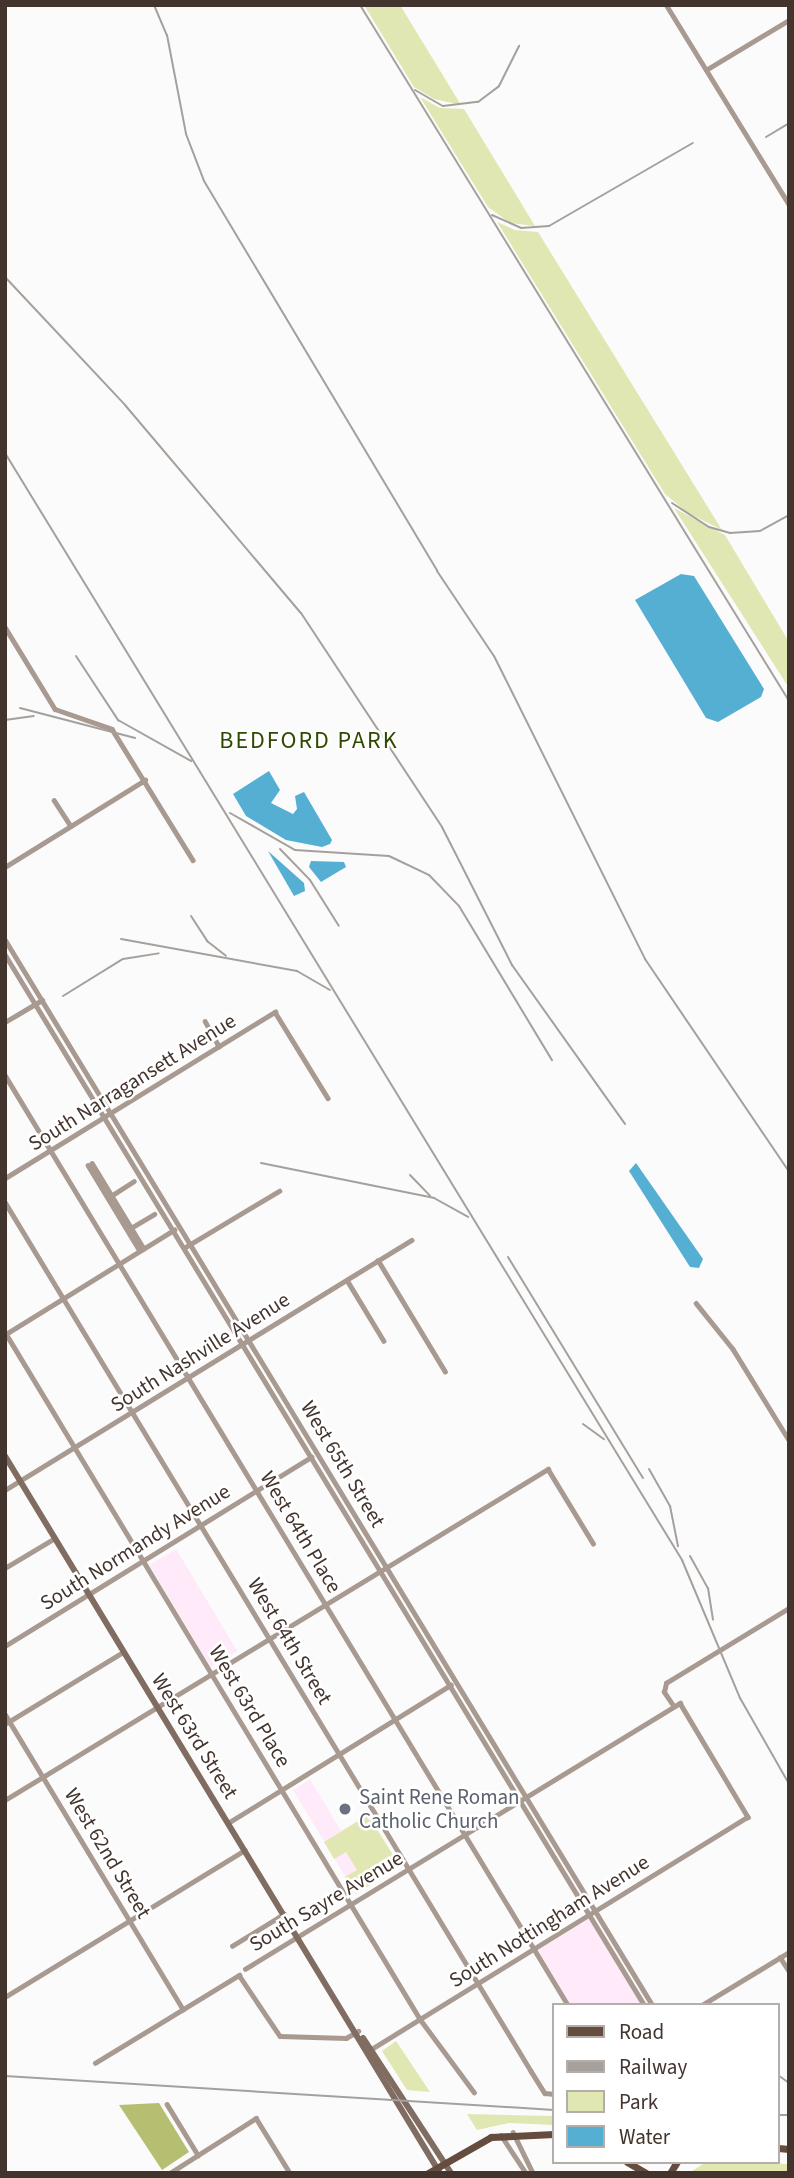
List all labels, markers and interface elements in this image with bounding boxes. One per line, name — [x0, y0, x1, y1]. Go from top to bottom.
district label: BEDFORD PARK — [221, 727, 397, 755]
street label: South Narragansett Avenue — [24, 1008, 240, 1156]
street label: South Nashville Avenue — [106, 1287, 294, 1417]
street label: West 65th Street — [295, 1396, 391, 1532]
street label: West 64th Place — [255, 1467, 347, 1597]
street label: South Normandy Avenue — [36, 1478, 234, 1616]
street label: West 64th Street — [242, 1573, 338, 1709]
street label: West 63rd Place — [204, 1640, 296, 1772]
street label: West 63rd Street — [146, 1669, 244, 1803]
street label: West 62nd Street — [59, 1783, 157, 1923]
place label: Saint Rene Roman Catholic Church — [359, 1784, 520, 1834]
marker: Saint Rene Roman Catholic Church — [337, 1801, 353, 1817]
street label: South Sayre Avenue — [245, 1845, 407, 1957]
street label: South Nottingham Avenue — [445, 1849, 653, 1993]
legend — [552, 2003, 780, 2164]
text: Road — [619, 2017, 664, 2047]
text: Railway — [619, 2052, 687, 2082]
text: Park — [619, 2087, 658, 2117]
text: Water — [619, 2122, 670, 2152]

